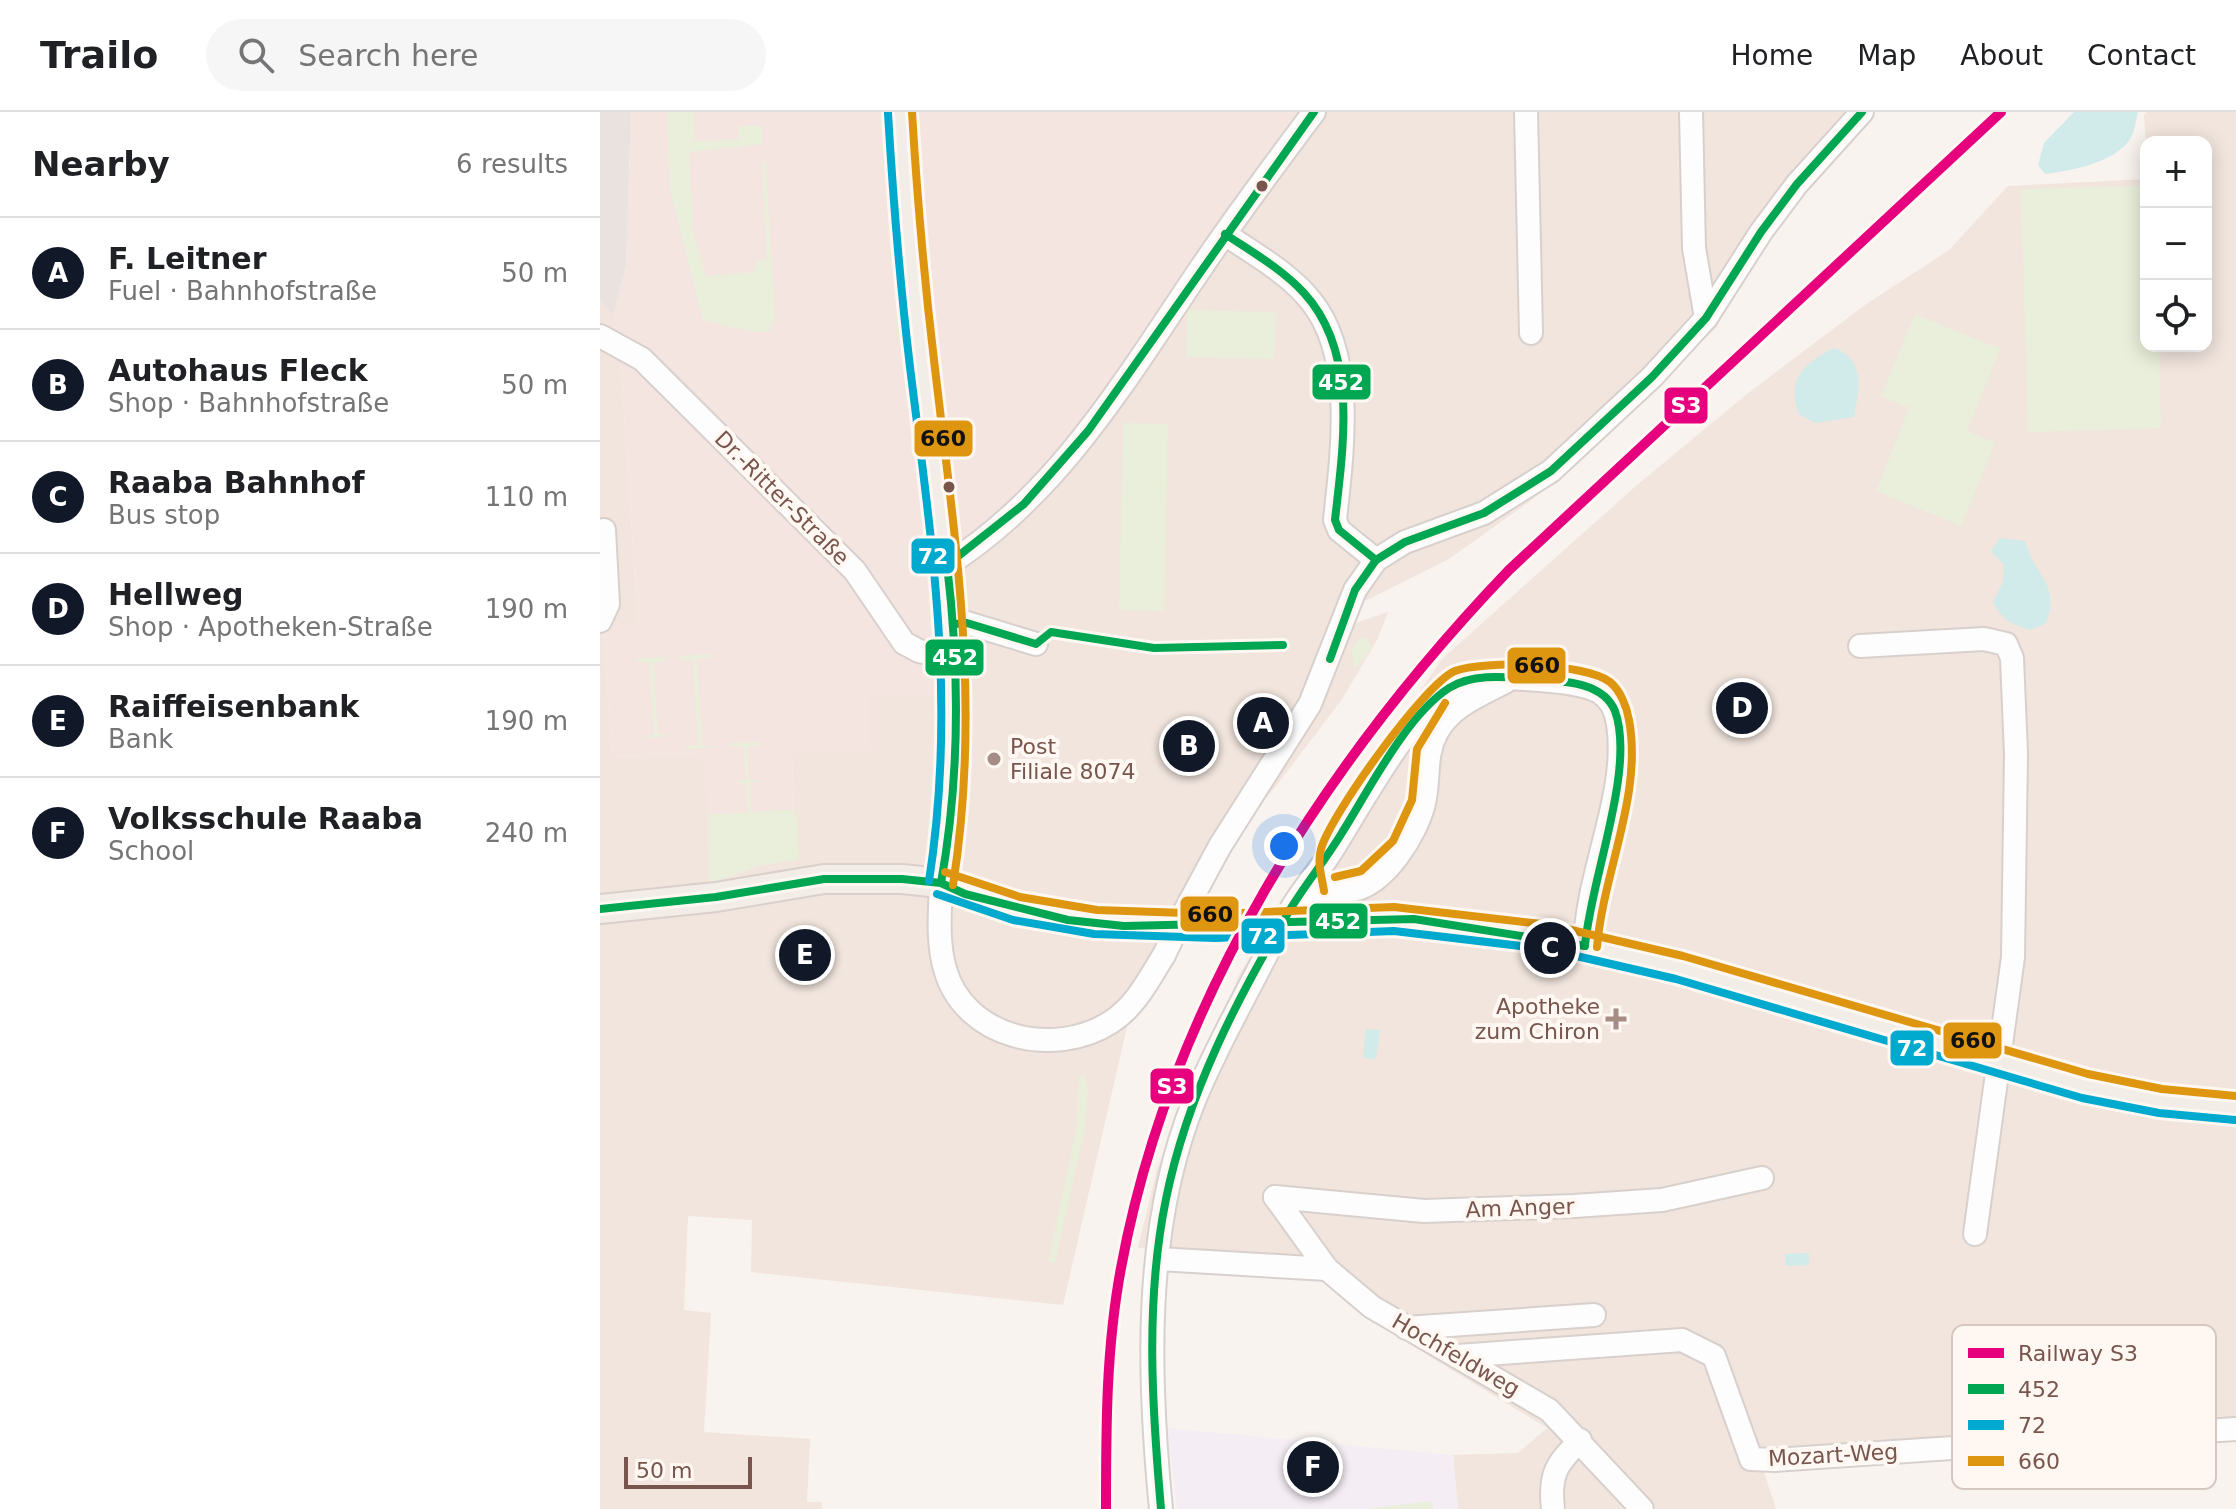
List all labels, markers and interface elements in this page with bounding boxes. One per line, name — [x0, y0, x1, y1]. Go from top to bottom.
search box — [206, 19, 766, 91]
text: Trailo — [40, 33, 158, 77]
icon: search — [234, 33, 278, 77]
text: Search here — [298, 38, 479, 73]
text: Home — [1730, 39, 1813, 72]
text: Map — [1857, 39, 1916, 72]
text: About — [1960, 39, 2043, 72]
text: Contact — [2087, 39, 2196, 72]
map controls — [2140, 136, 2212, 352]
button: + — [2140, 136, 2212, 208]
text: Nearby — [32, 144, 170, 184]
text: 6 results — [456, 149, 568, 179]
unlabelled marker — [1254, 178, 1270, 194]
button: − — [2140, 208, 2212, 280]
text: F. Leitner — [108, 241, 267, 276]
text: A — [48, 258, 68, 288]
text: 50 m — [501, 258, 568, 288]
text: Fuel · Bahnhofstraße — [108, 276, 377, 306]
button: locate — [2140, 280, 2212, 352]
text: Autohaus Fleck — [108, 353, 368, 388]
line badge: 452 — [1311, 363, 1372, 401]
text: B — [48, 370, 68, 400]
text: 50 m — [501, 370, 568, 400]
text: 452 — [1318, 370, 1364, 395]
line badge: S3 — [1663, 386, 1709, 425]
text: Shop · Bahnhofstraße — [108, 388, 389, 418]
text: S3 — [1670, 393, 1702, 418]
line badge: 660 — [913, 419, 974, 458]
street label: Dr.-Ritter-Straße — [710, 426, 854, 570]
text: 660 — [920, 426, 966, 451]
text: Raaba Bahnhof — [108, 465, 365, 500]
unlabelled marker — [941, 479, 957, 495]
text: C — [48, 482, 68, 512]
text: 110 m — [485, 482, 568, 512]
text: Bus stop — [108, 500, 220, 530]
line badge: 72 — [910, 537, 956, 575]
text: 72 — [918, 544, 948, 569]
text: Hellweg — [108, 577, 244, 612]
text: D — [47, 594, 69, 624]
text: 190 m — [485, 594, 568, 624]
text: Shop · Apotheken-Straße — [108, 612, 433, 642]
line badge: 452 — [924, 638, 985, 677]
text: 452 — [932, 645, 978, 670]
line badge: 660 — [1506, 646, 1567, 685]
text: 660 — [1514, 653, 1560, 678]
pin: D — [1716, 678, 1768, 738]
text: Raiffeisenbank — [108, 689, 359, 724]
pin: A — [1237, 693, 1289, 753]
text: E — [49, 706, 67, 736]
text: 190 m — [485, 706, 568, 736]
pin: B — [1163, 716, 1215, 776]
text: Bank — [108, 724, 173, 754]
place label: Post Filiale 8074 — [1010, 734, 1136, 784]
marker: Post Filiale 8074 — [985, 750, 1003, 768]
text: Volksschule Raaba — [108, 801, 423, 836]
text: F — [49, 818, 67, 848]
text: 240 m — [485, 818, 568, 848]
your location — [1264, 826, 1304, 866]
text: School — [108, 836, 194, 866]
line badge: 660 — [1179, 895, 1240, 933]
text: 660 — [1187, 902, 1233, 927]
line badge: 452 — [1308, 902, 1369, 940]
text: 452 — [1315, 909, 1361, 934]
line badge: 72 — [1240, 917, 1286, 955]
pin: C — [1524, 918, 1576, 978]
text: 72 — [1248, 924, 1278, 949]
pin: E — [779, 925, 831, 985]
place label: Apotheke zum Chiron — [1475, 994, 1600, 1044]
marker: Apotheke zum Chiron — [1607, 1010, 1625, 1028]
line badge: 660 — [1942, 1021, 2003, 1060]
text: 660 — [1950, 1028, 1996, 1053]
line badge: 72 — [1889, 1029, 1935, 1067]
text: 72 — [1897, 1036, 1927, 1061]
line badge: S3 — [1149, 1067, 1195, 1105]
text: S3 — [1156, 1074, 1188, 1099]
street label: Am Anger — [1465, 1194, 1576, 1222]
street label: Hochfeldweg — [1388, 1308, 1524, 1402]
legend — [1952, 1325, 2216, 1489]
text: Railway S3 — [2018, 1341, 2138, 1366]
text: 452 — [2018, 1377, 2060, 1402]
text: 72 — [2018, 1413, 2046, 1438]
pin: F — [1287, 1437, 1339, 1497]
street label: Mozart-Weg — [1767, 1439, 1899, 1471]
text: 660 — [2018, 1449, 2060, 1474]
scale bar — [624, 1453, 752, 1489]
text: 50 m — [636, 1458, 692, 1483]

